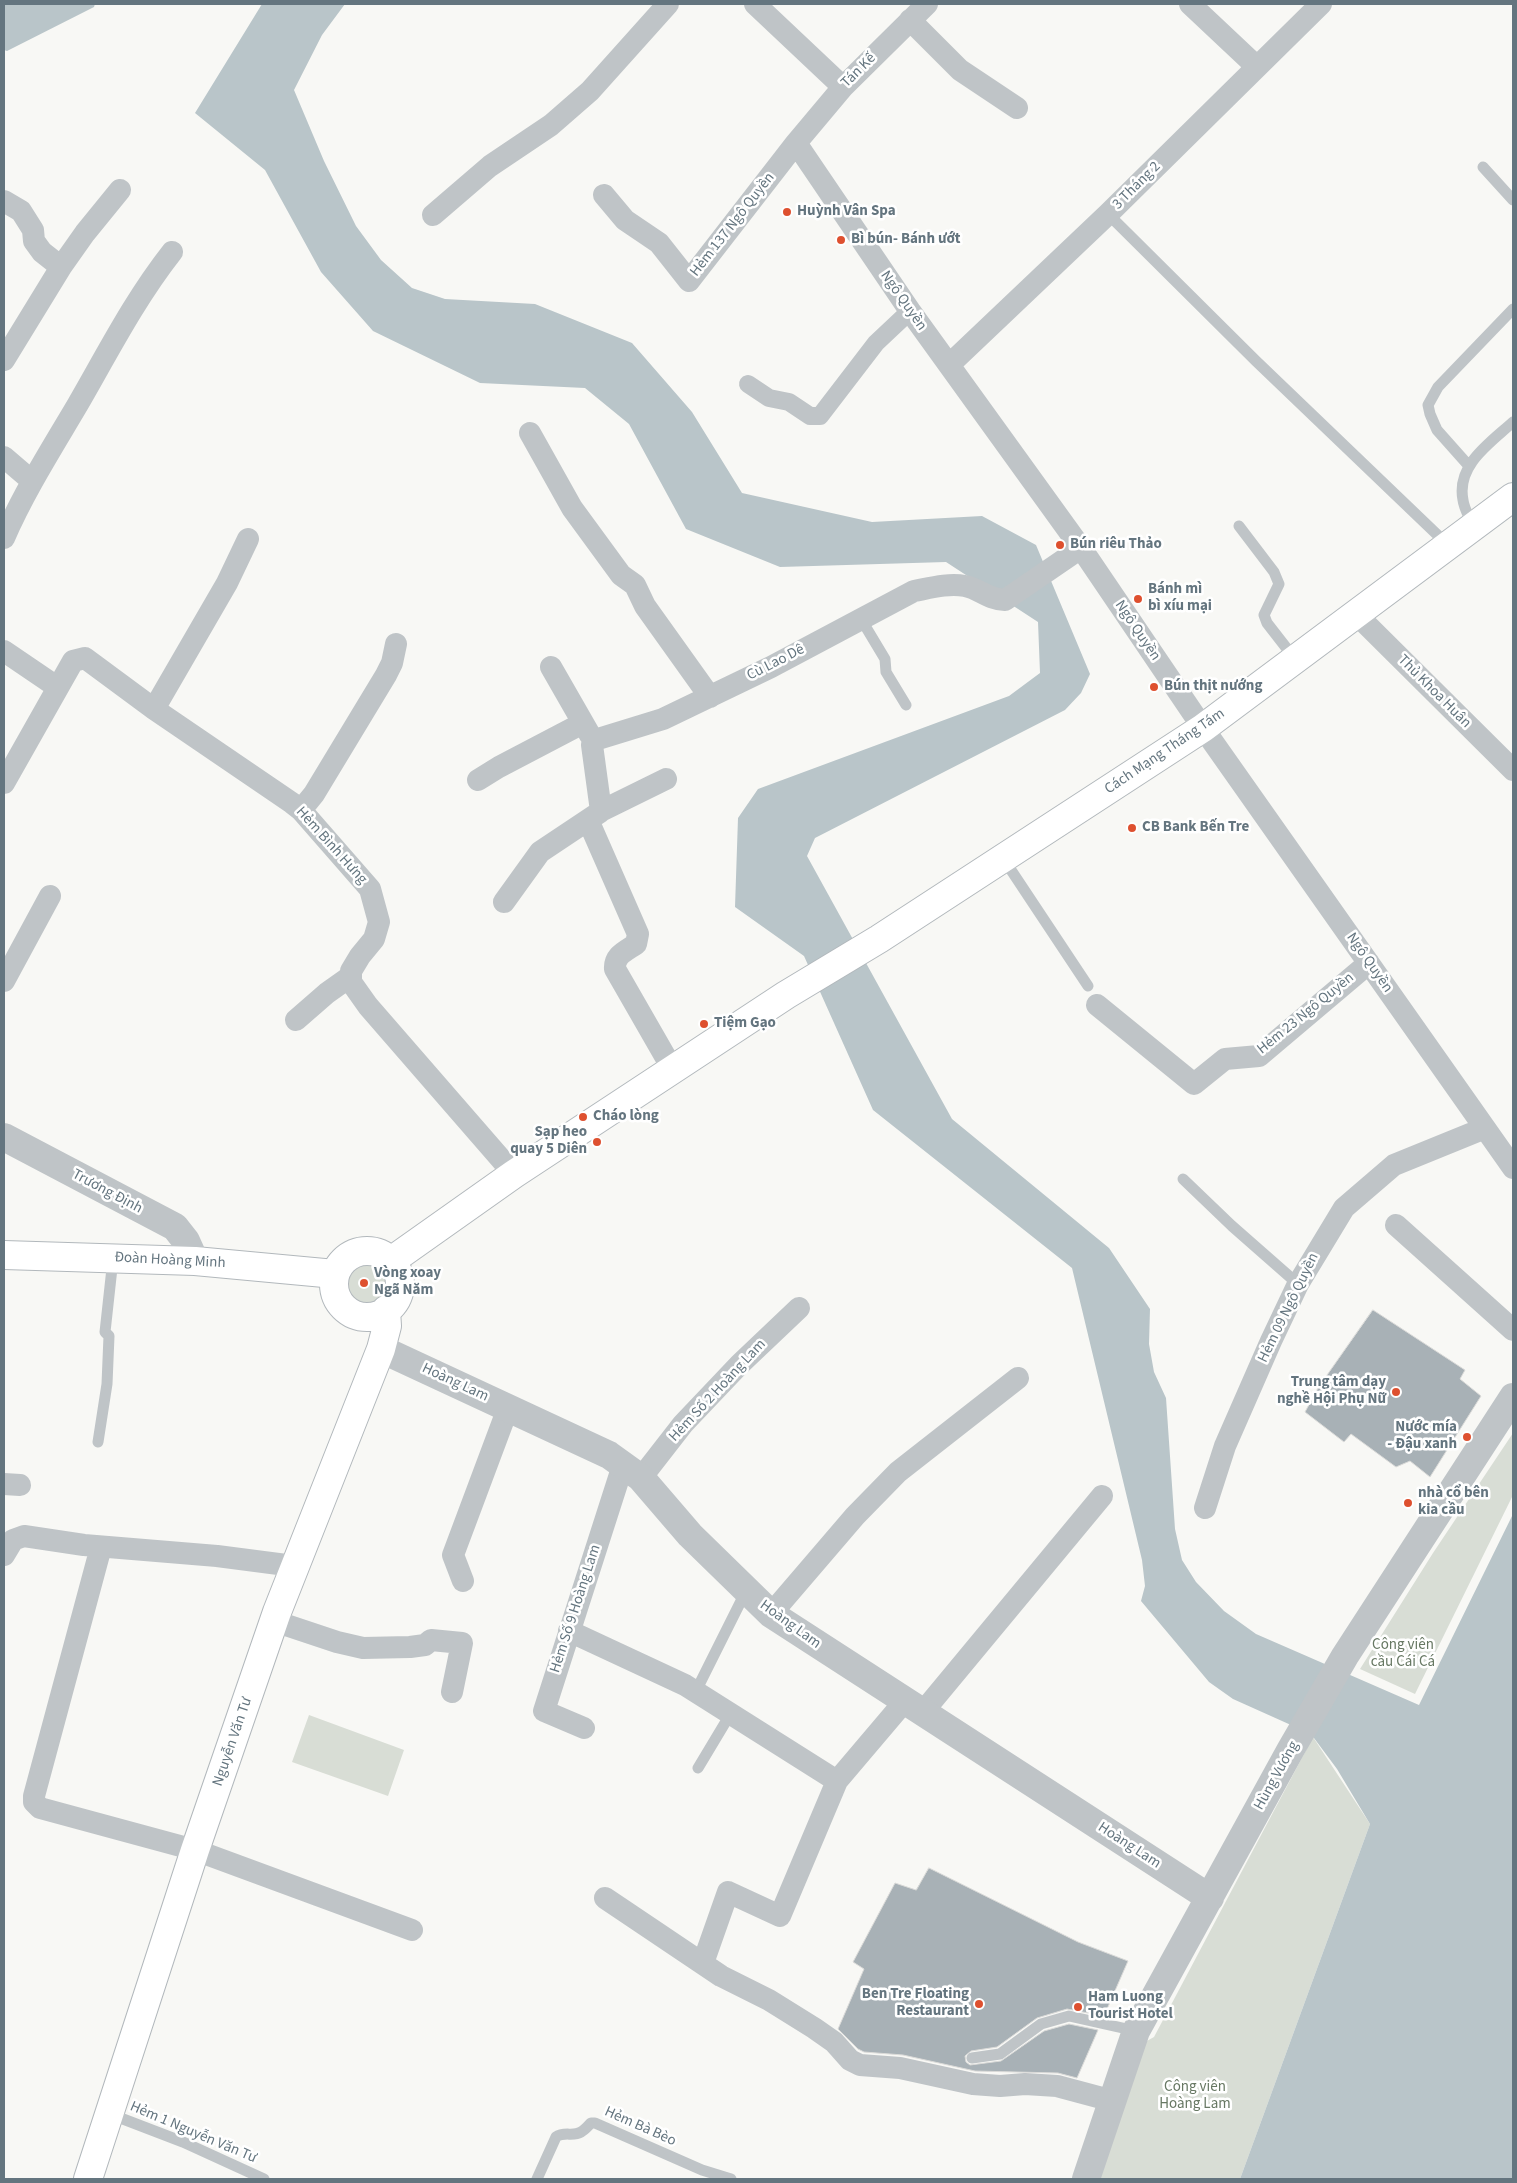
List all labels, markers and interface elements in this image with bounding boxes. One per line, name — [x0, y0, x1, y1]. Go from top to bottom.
street label: Tán Kế — [838, 50, 880, 92]
street label: 3 Tháng 2 — [1109, 158, 1165, 214]
street label: Hẻm 137 Ngô Quyền — [687, 169, 779, 281]
place label: Huỳnh Vân Spa — [797, 203, 896, 221]
marker: Huỳnh Vân Spa — [781, 206, 793, 218]
place label: Bì bún- Bánh ướt — [851, 231, 961, 249]
marker: Bì bún- Bánh ướt — [835, 234, 847, 246]
street label: Ngô Quyền — [876, 268, 930, 334]
place label: Bún riêu Thảo — [1070, 536, 1162, 554]
marker: Bún riêu Thảo — [1054, 539, 1066, 551]
place label: Bánh mì bì xíu mại — [1148, 581, 1212, 616]
marker: Bánh mì bì xíu mại — [1132, 593, 1144, 605]
street label: Ngô Quyền — [1110, 597, 1164, 665]
street label: Cù Lao Dê — [744, 641, 808, 685]
street label: Thủ Khoa Huân — [1394, 652, 1474, 732]
place label: Bún thịt nướng — [1164, 678, 1262, 696]
marker: Bún thịt nướng — [1148, 681, 1160, 693]
street label: Cách Mạng Tháng Tám — [1102, 705, 1228, 799]
street label: Hẻm Bình Hưng — [291, 803, 371, 889]
place label: CB Bank Bến Tre — [1142, 819, 1249, 837]
marker: CB Bank Bến Tre — [1126, 822, 1138, 834]
street label: Ngô Quyền — [1342, 930, 1396, 996]
street label: Hẻm 23 Ngô Quyền — [1254, 969, 1358, 1059]
place label: Tiệm Gạo — [714, 1015, 776, 1033]
marker: Tiệm Gạo — [698, 1018, 710, 1030]
place label: Cháo lòng — [593, 1108, 659, 1126]
marker: Cháo lòng — [577, 1111, 589, 1123]
place label: Sạp heo quay 5 Diên — [510, 1124, 587, 1159]
marker: Sạp heo quay 5 Diên — [591, 1136, 603, 1148]
street label: Trương Định — [69, 1166, 145, 1218]
street label: Đoàn Hoàng Minh — [114, 1249, 226, 1273]
street label: Hẻm 09 Ngô Quyền — [1255, 1250, 1323, 1366]
place label: Vòng xoay Ngã Năm — [374, 1265, 441, 1300]
marker: Vòng xoay Ngã Năm — [358, 1277, 370, 1289]
street label: Hẻm Số 2 Hoàng Lam — [666, 1336, 770, 1446]
street label: Hoàng Lam — [419, 1360, 491, 1406]
place label: Trung tâm dạy nghề Hội Phụ Nữ — [1277, 1374, 1386, 1409]
marker: Trung tâm dạy nghề Hội Phụ Nữ — [1390, 1386, 1402, 1398]
place label: Nước mía - Đậu xanh — [1387, 1419, 1457, 1454]
marker: Nước mía - Đậu xanh — [1461, 1431, 1473, 1443]
place label: nhà cổ bên kia cầu — [1418, 1485, 1489, 1520]
marker: nhà cổ bên kia cầu — [1402, 1497, 1414, 1509]
street label: Hẻm Số 9 Hoàng Lam — [547, 1543, 605, 1675]
street label: Hoàng Lam — [756, 1597, 824, 1653]
park label: Công viên cầu Cái Cá — [1371, 1637, 1435, 1672]
street label: Nguyễn Văn Tư — [209, 1695, 257, 1789]
street label: Hùng Vương — [1251, 1738, 1303, 1814]
street label: Hoàng Lam — [1094, 1819, 1164, 1873]
place label: Ben Tre Floating Restaurant — [862, 1986, 969, 2021]
place label: Ham Luong Tourist Hotel — [1088, 1989, 1173, 2024]
marker: Ben Tre Floating Restaurant — [973, 1998, 985, 2010]
marker: Ham Luong Tourist Hotel — [1072, 2001, 1084, 2013]
park label: Công viên Hoàng Lam — [1159, 2079, 1231, 2114]
street label: Hẻm 1 Nguyễn Văn Tư — [127, 2098, 259, 2168]
street label: Hẻm Bà Bèo — [601, 2103, 679, 2151]

